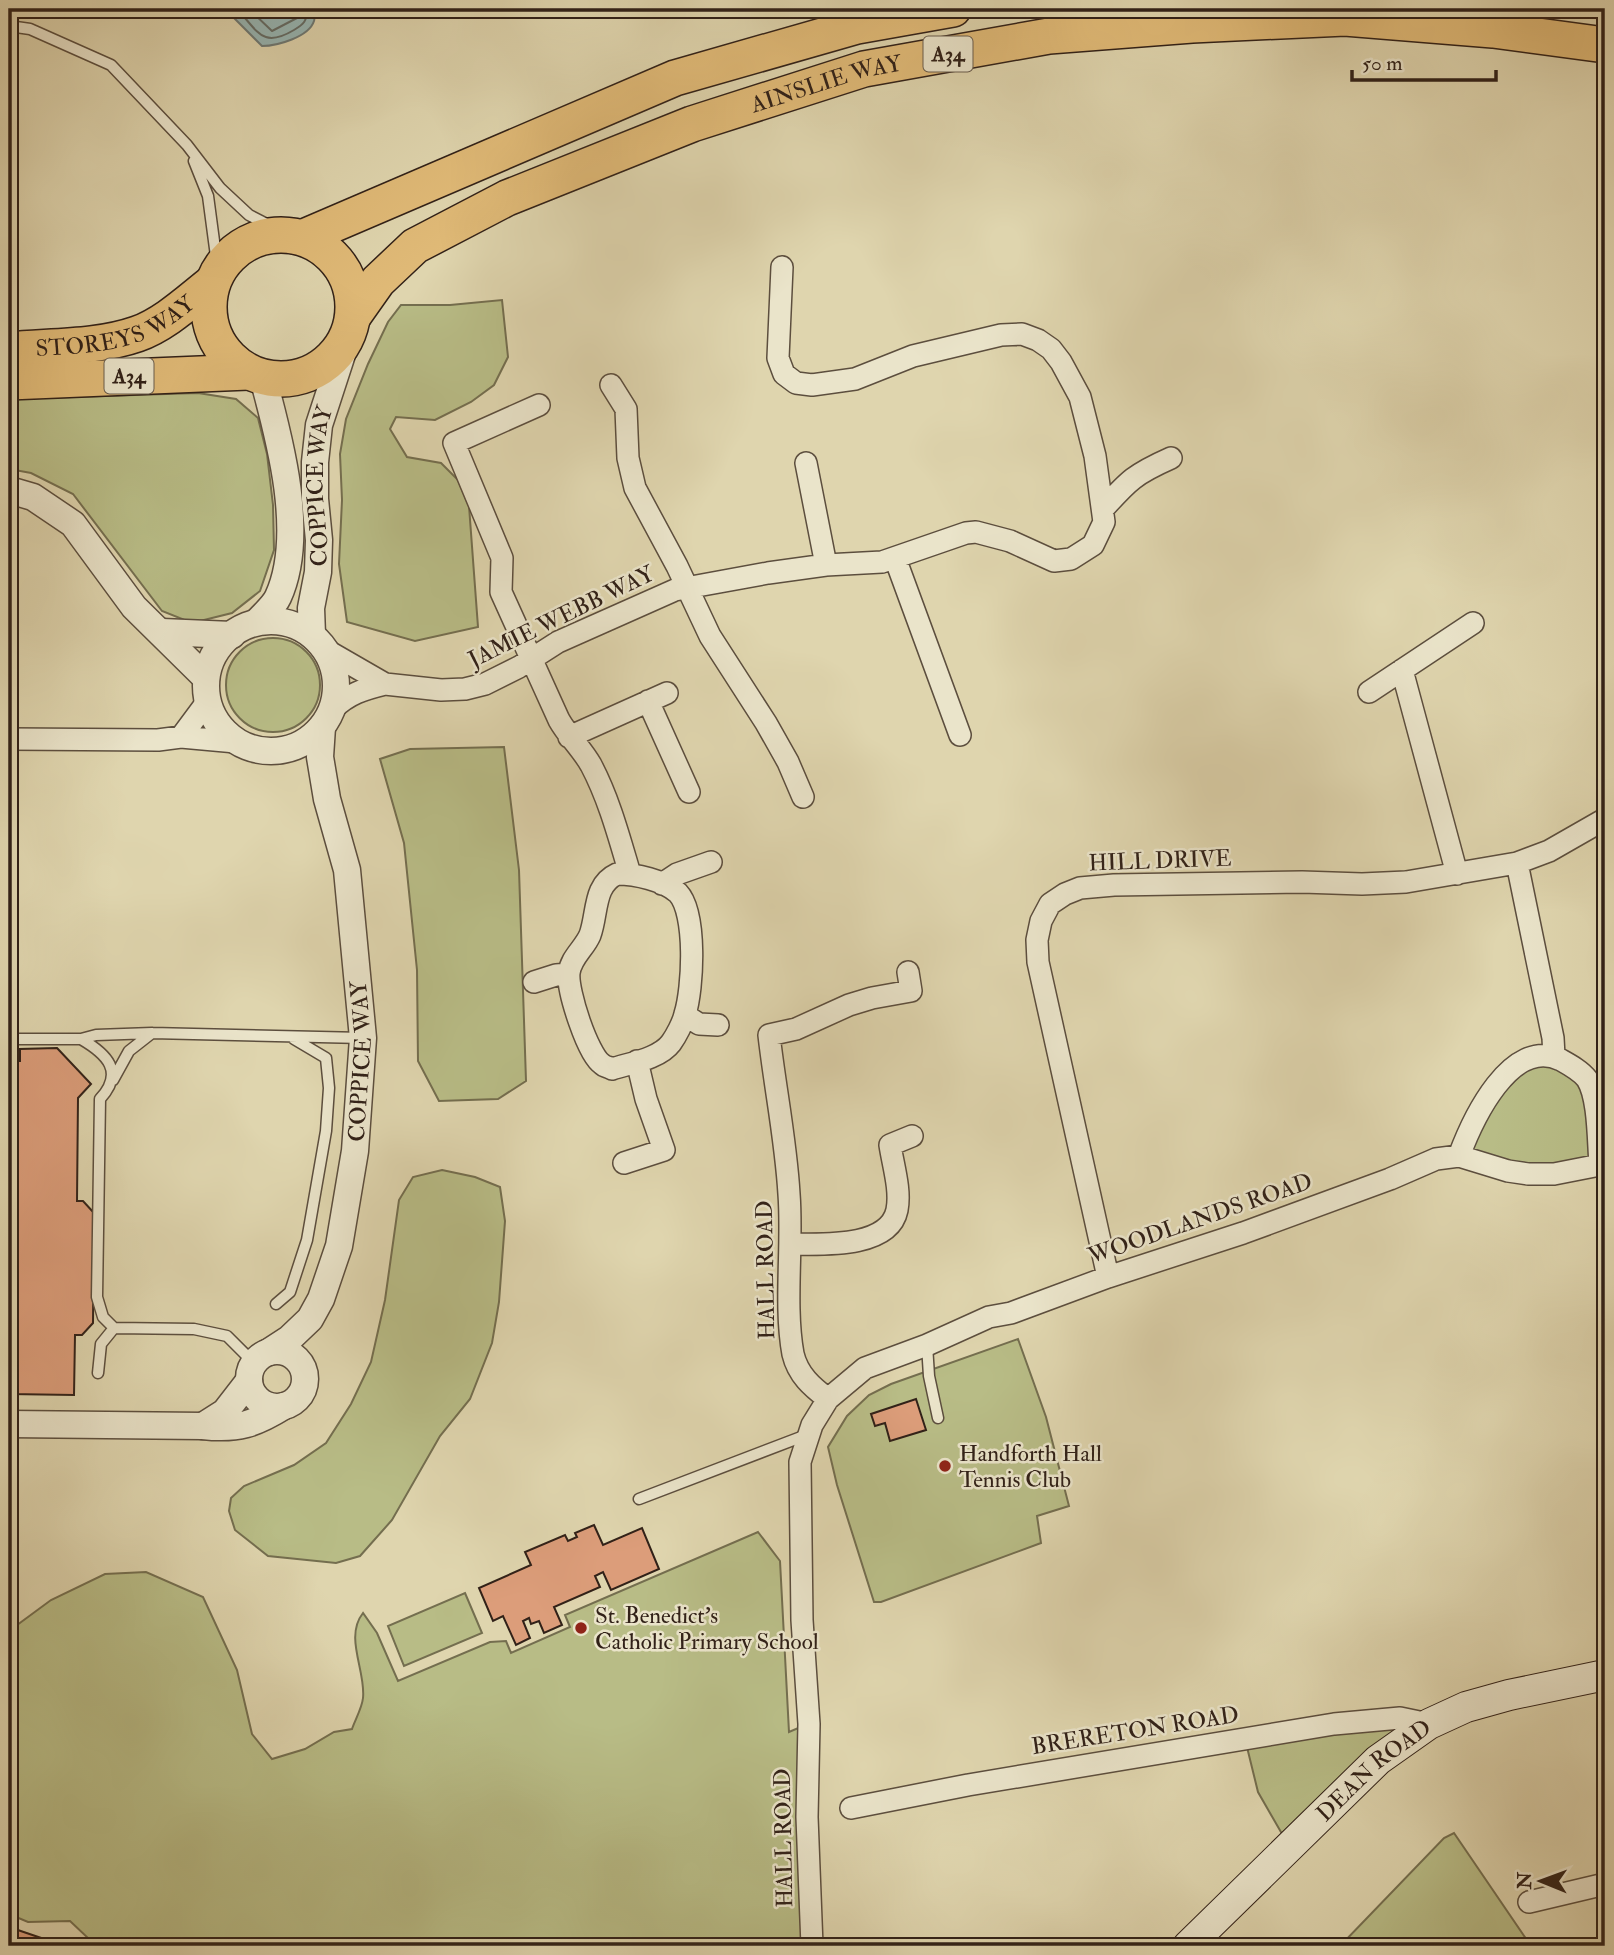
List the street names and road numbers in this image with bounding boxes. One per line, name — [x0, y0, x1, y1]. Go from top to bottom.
road number: A34 — [923, 36, 972, 72]
street label: AINSLIE WAY — [746, 48, 905, 120]
street label: STOREYS WAY — [35, 288, 201, 363]
road number: A34 — [104, 358, 154, 394]
street label: COPPICE WAY — [301, 401, 340, 567]
street label: JAMIE WEBB WAY — [463, 558, 660, 675]
street label: HILL DRIVE — [1088, 844, 1232, 877]
street label: COPPICE WAY — [342, 978, 378, 1143]
street label: WOODLANDS ROAD — [1083, 1166, 1316, 1271]
street label: HALL ROAD — [750, 1200, 781, 1340]
street label: BRERETON ROAD — [1029, 1700, 1241, 1761]
street label: DEAN ROAD — [1310, 1713, 1437, 1828]
street label: HALL ROAD — [768, 1768, 799, 1908]

